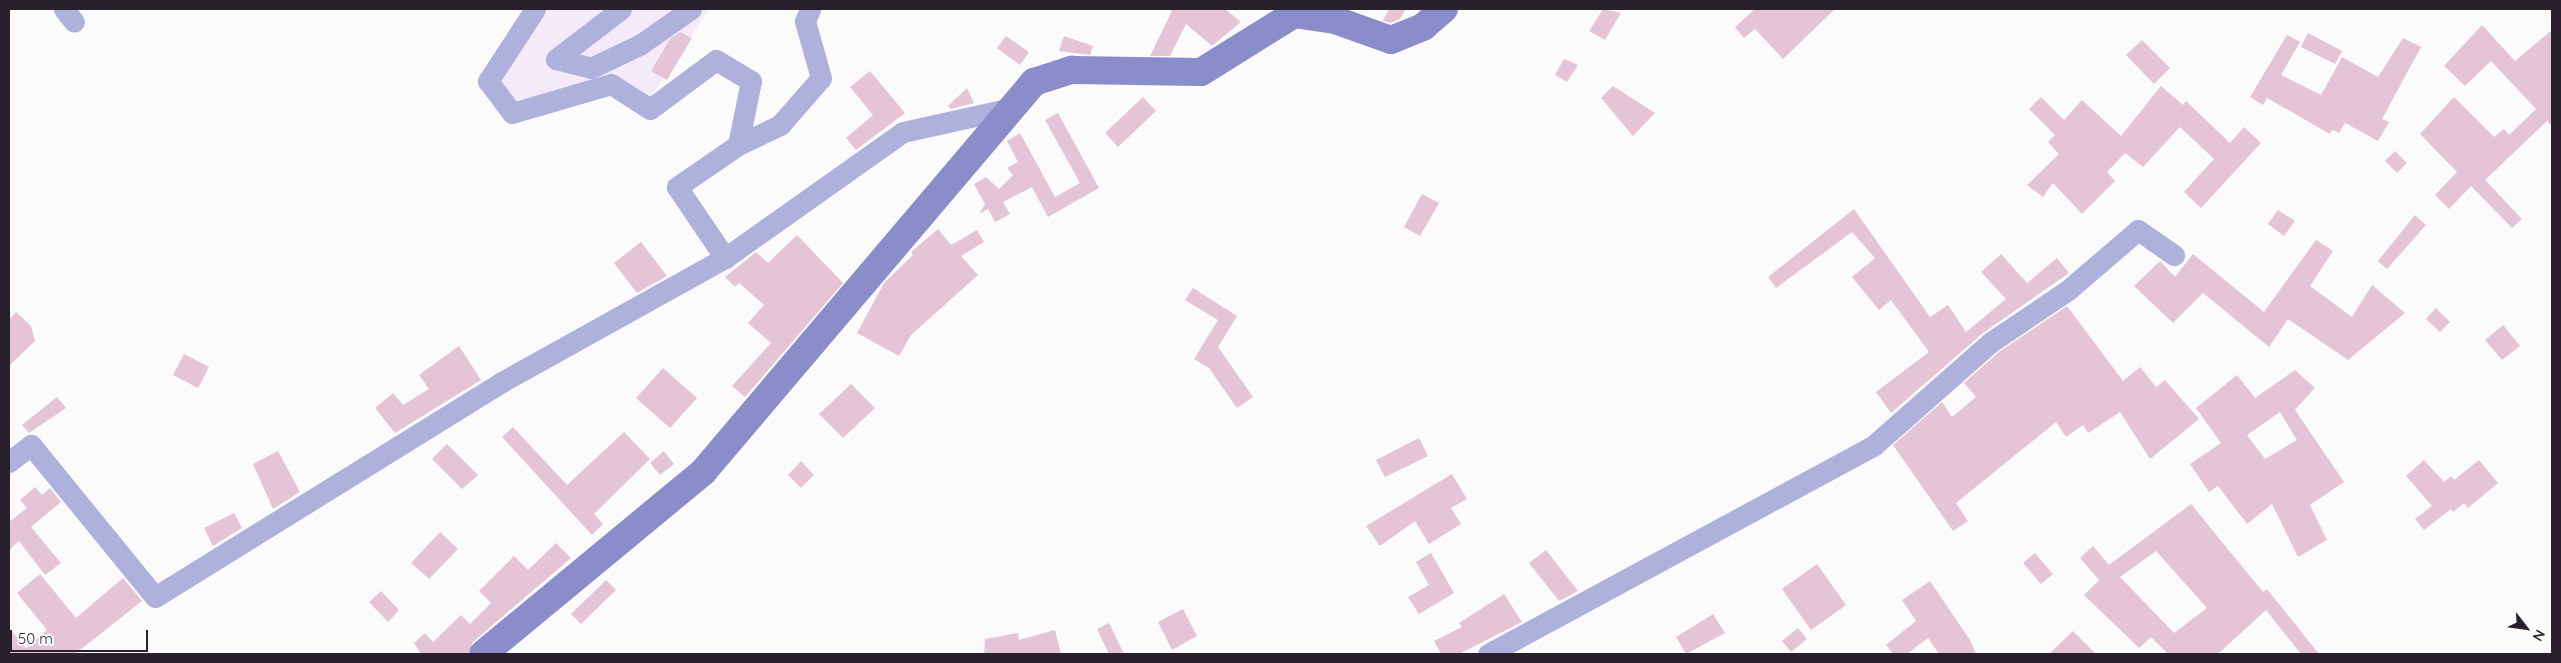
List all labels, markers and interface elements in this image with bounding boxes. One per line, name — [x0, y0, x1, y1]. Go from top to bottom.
north arrow — [2501, 603, 2551, 653]
scale bar — [12, 620, 150, 652]
text: N — [2529, 627, 2549, 644]
text: 50 m — [18, 629, 53, 648]

